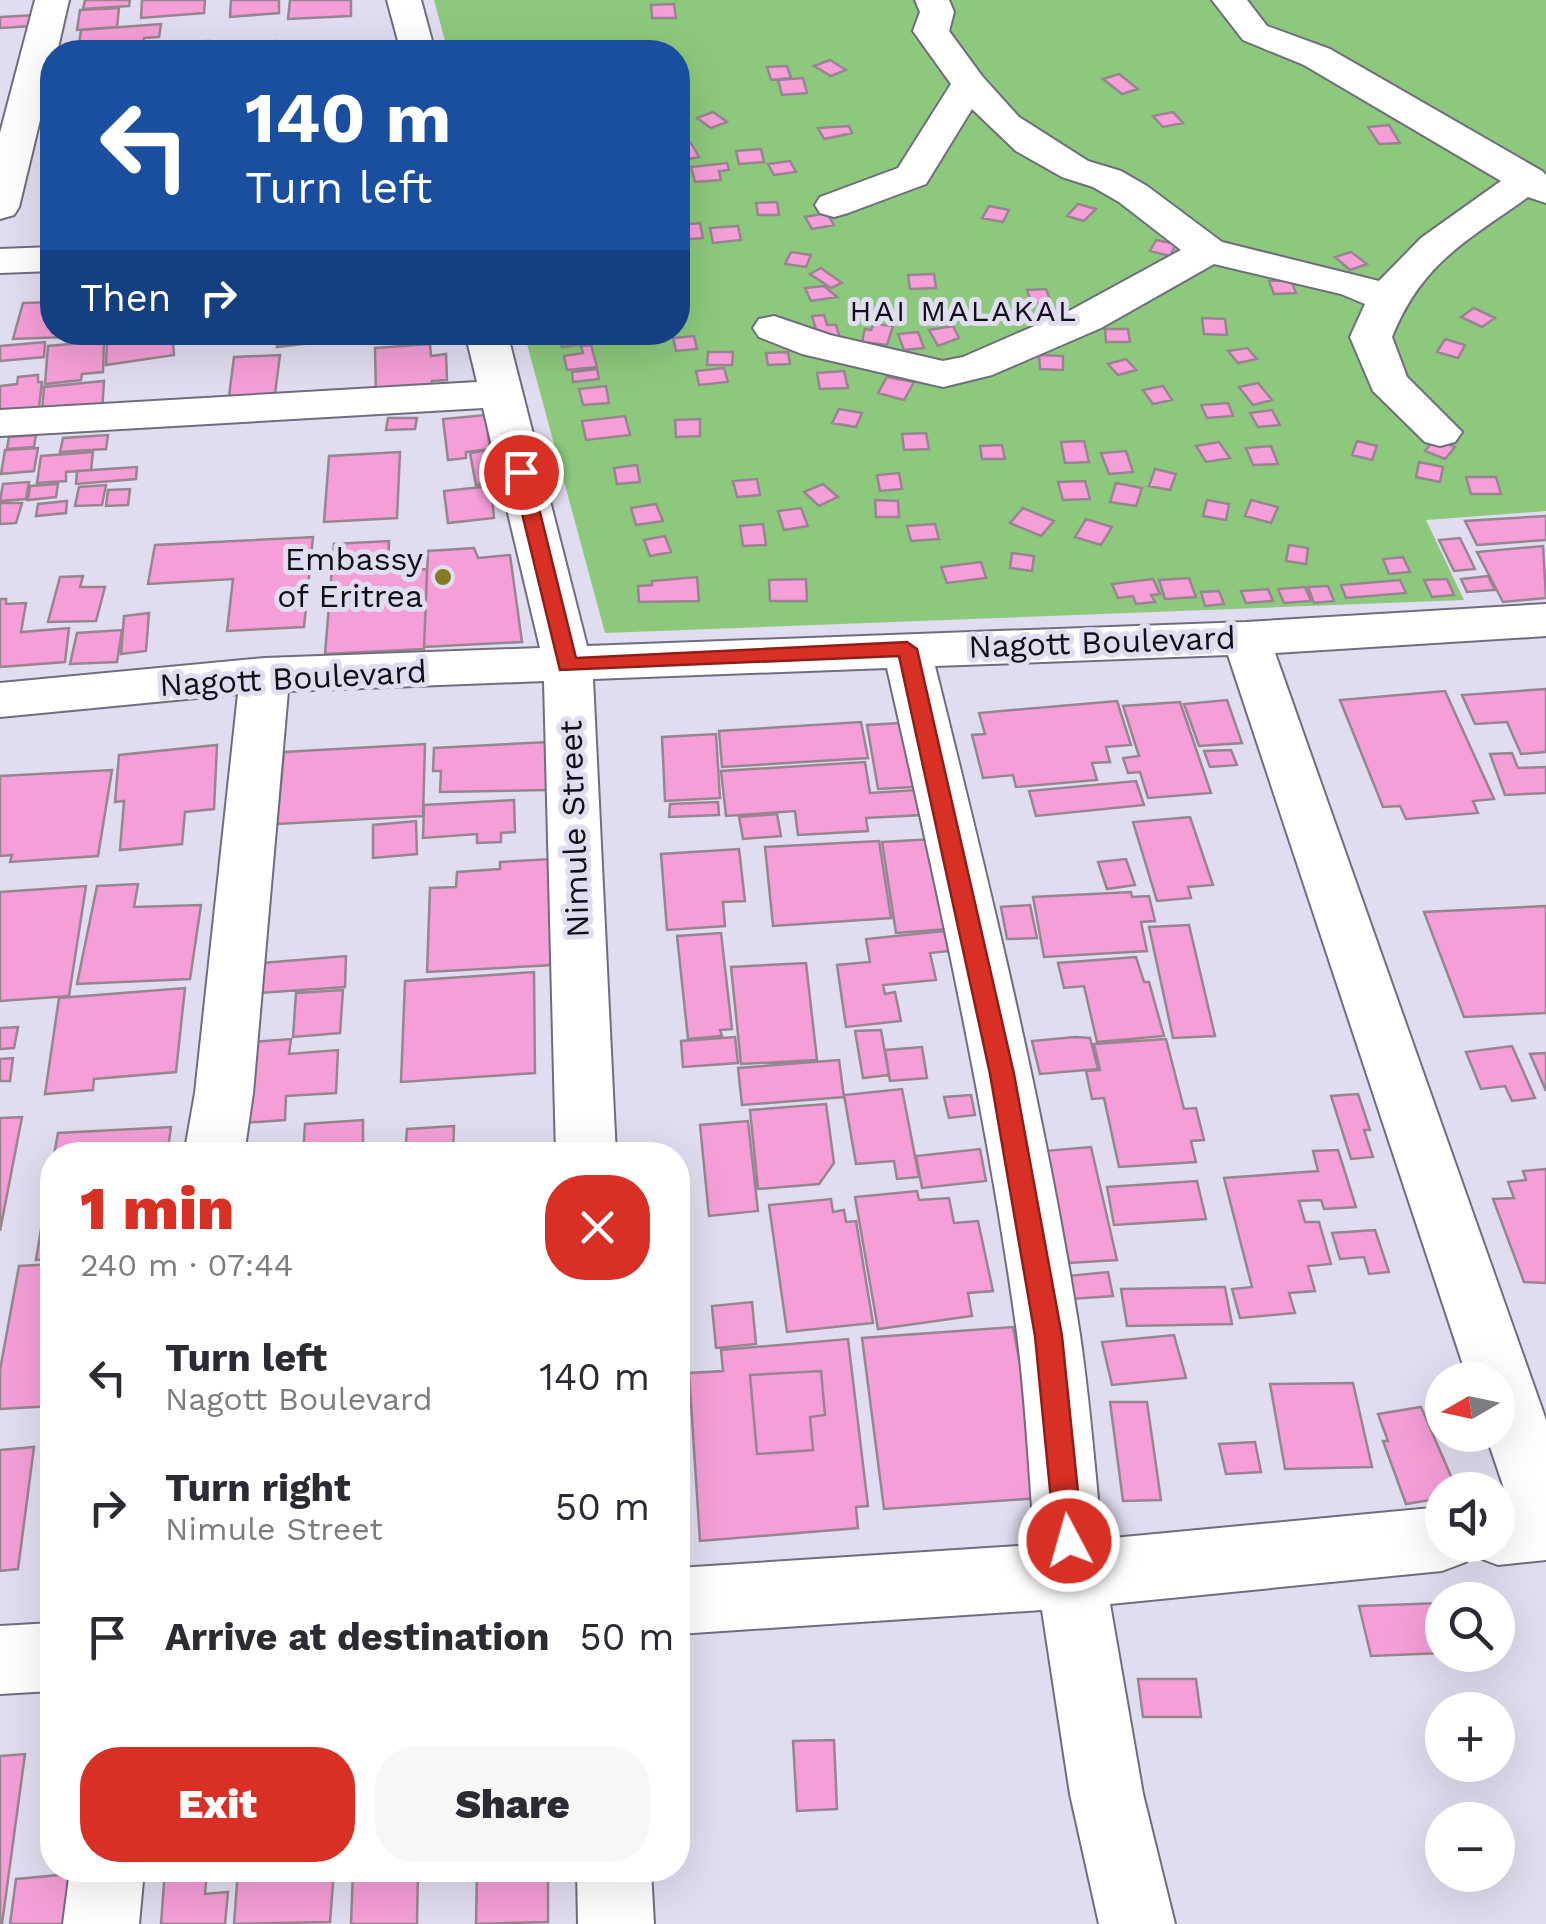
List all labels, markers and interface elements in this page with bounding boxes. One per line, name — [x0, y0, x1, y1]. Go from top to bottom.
text: 140 m — [245, 77, 451, 159]
icon: left — [80, 80, 210, 210]
text: Turn left — [245, 161, 432, 214]
icon: right — [191, 270, 246, 325]
text: Then — [80, 276, 171, 320]
district label: HAI MALAKAL — [849, 293, 1079, 328]
pin — [479, 430, 564, 515]
icon: arrive — [494, 445, 549, 500]
place label: Embassy of Eritrea — [277, 540, 423, 615]
marker: Embassy of Eritrea — [432, 566, 454, 588]
street label: Nagott Boulevard — [968, 618, 1236, 666]
street label: Nagott Boulevard — [158, 652, 428, 704]
street label: Nimule Street — [551, 720, 597, 938]
text: 1 min — [80, 1173, 234, 1244]
button: close — [545, 1175, 650, 1280]
text: 240 m · 07:44 — [80, 1246, 293, 1284]
text: Turn left — [165, 1336, 327, 1380]
icon: left — [80, 1350, 135, 1405]
text: 140 m — [539, 1355, 650, 1399]
north arrow — [1425, 1362, 1515, 1452]
map controls — [1425, 1362, 1515, 1892]
text: Nagott Boulevard — [165, 1380, 433, 1418]
text: Turn right — [165, 1466, 351, 1510]
button: sound — [1425, 1472, 1515, 1562]
icon: right — [80, 1480, 135, 1535]
text: 50 m — [555, 1485, 650, 1529]
position arrow — [1017, 1489, 1121, 1593]
text: Nimule Street — [165, 1510, 383, 1548]
button: search — [1425, 1582, 1515, 1672]
icon: arrive — [80, 1610, 135, 1665]
text: Arrive at destination — [165, 1615, 550, 1659]
text: 50 m — [580, 1615, 675, 1659]
button: + — [1425, 1692, 1515, 1782]
button: Exit — [80, 1747, 355, 1862]
button: Share — [375, 1747, 650, 1862]
button: − — [1425, 1802, 1515, 1892]

